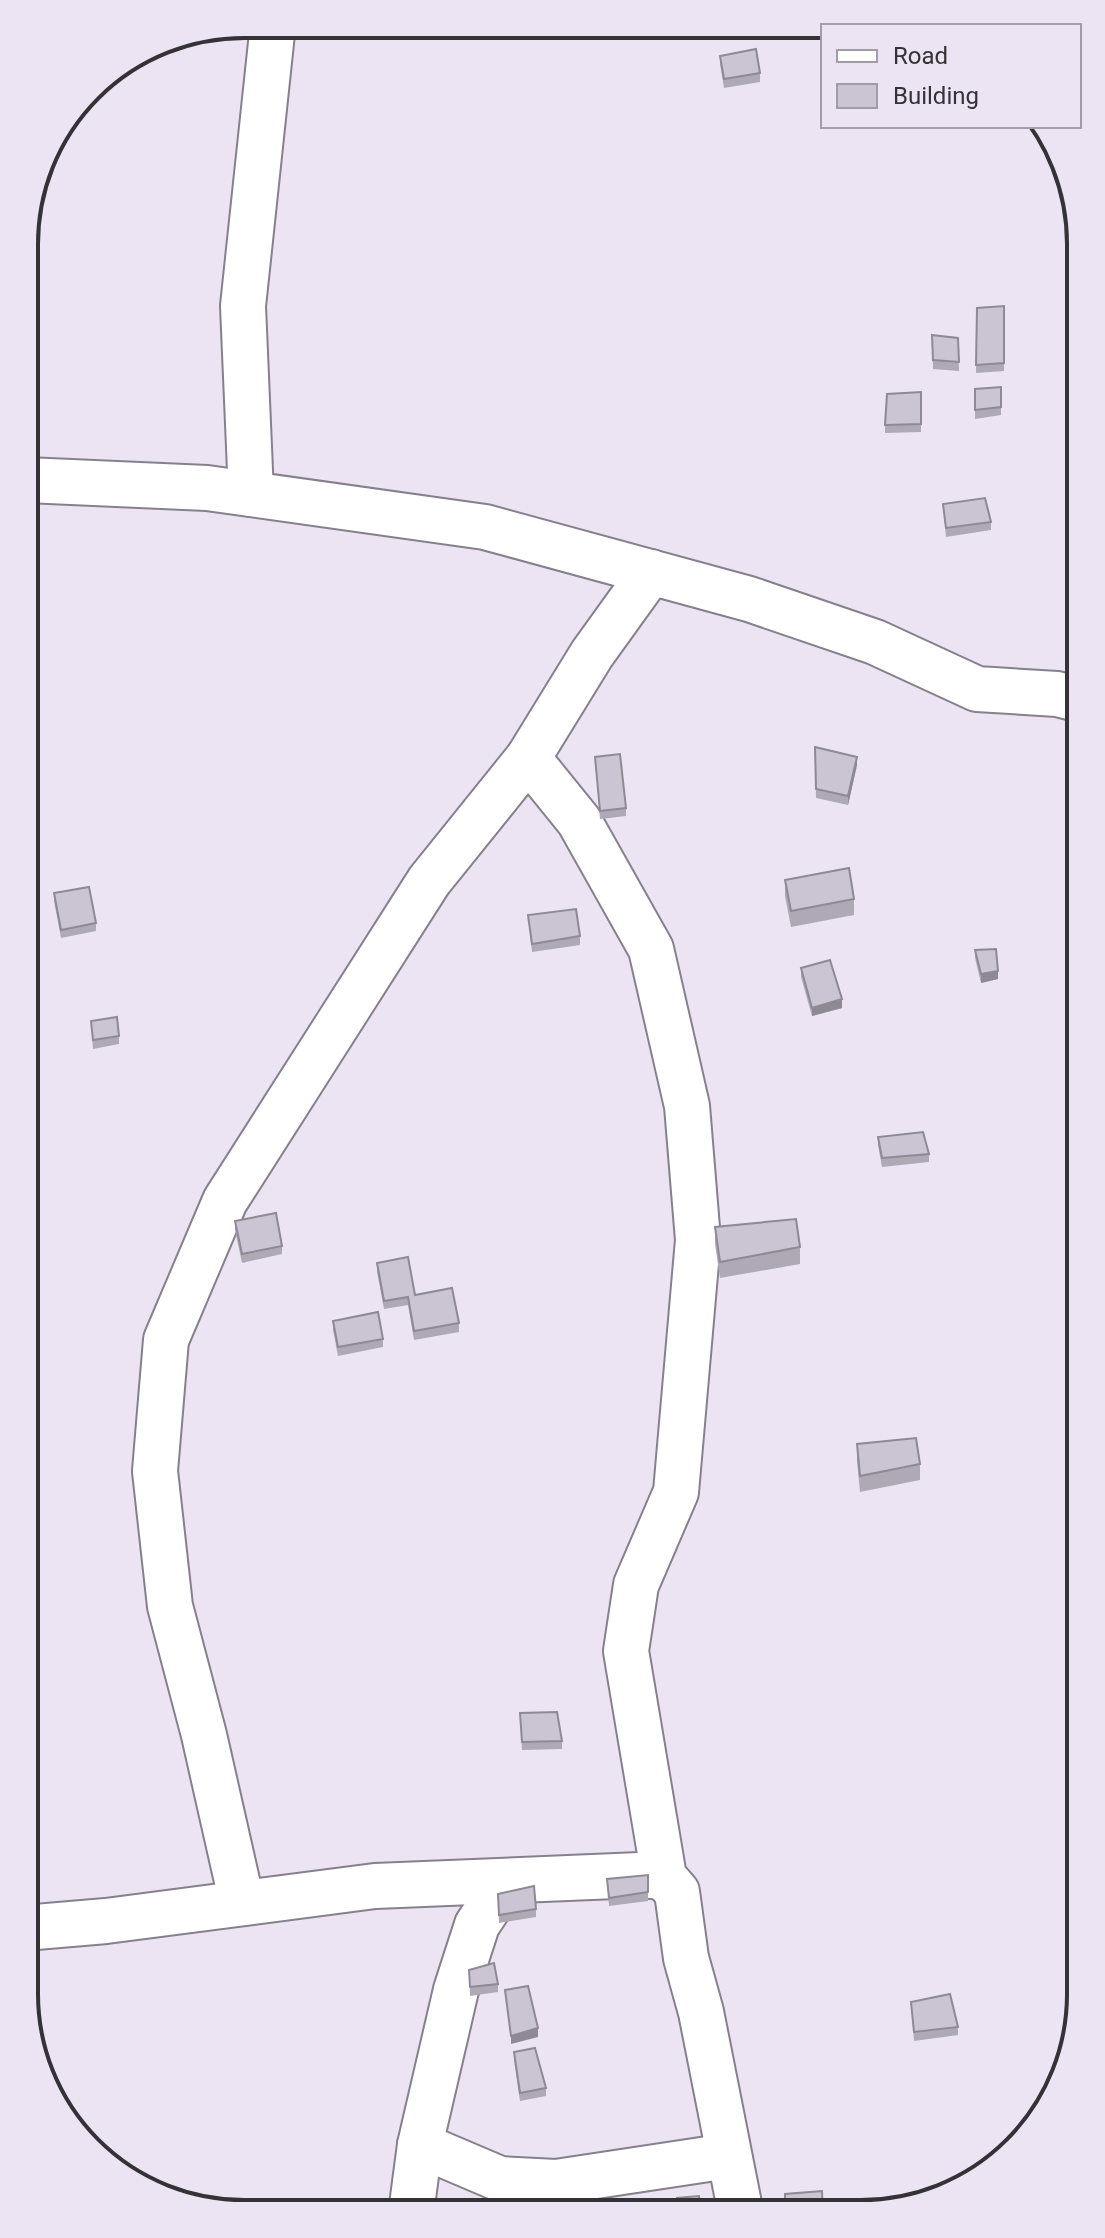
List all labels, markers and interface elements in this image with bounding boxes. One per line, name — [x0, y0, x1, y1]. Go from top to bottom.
legend — [821, 24, 1081, 128]
text: Road — [893, 42, 948, 70]
text: Building — [893, 82, 979, 110]

